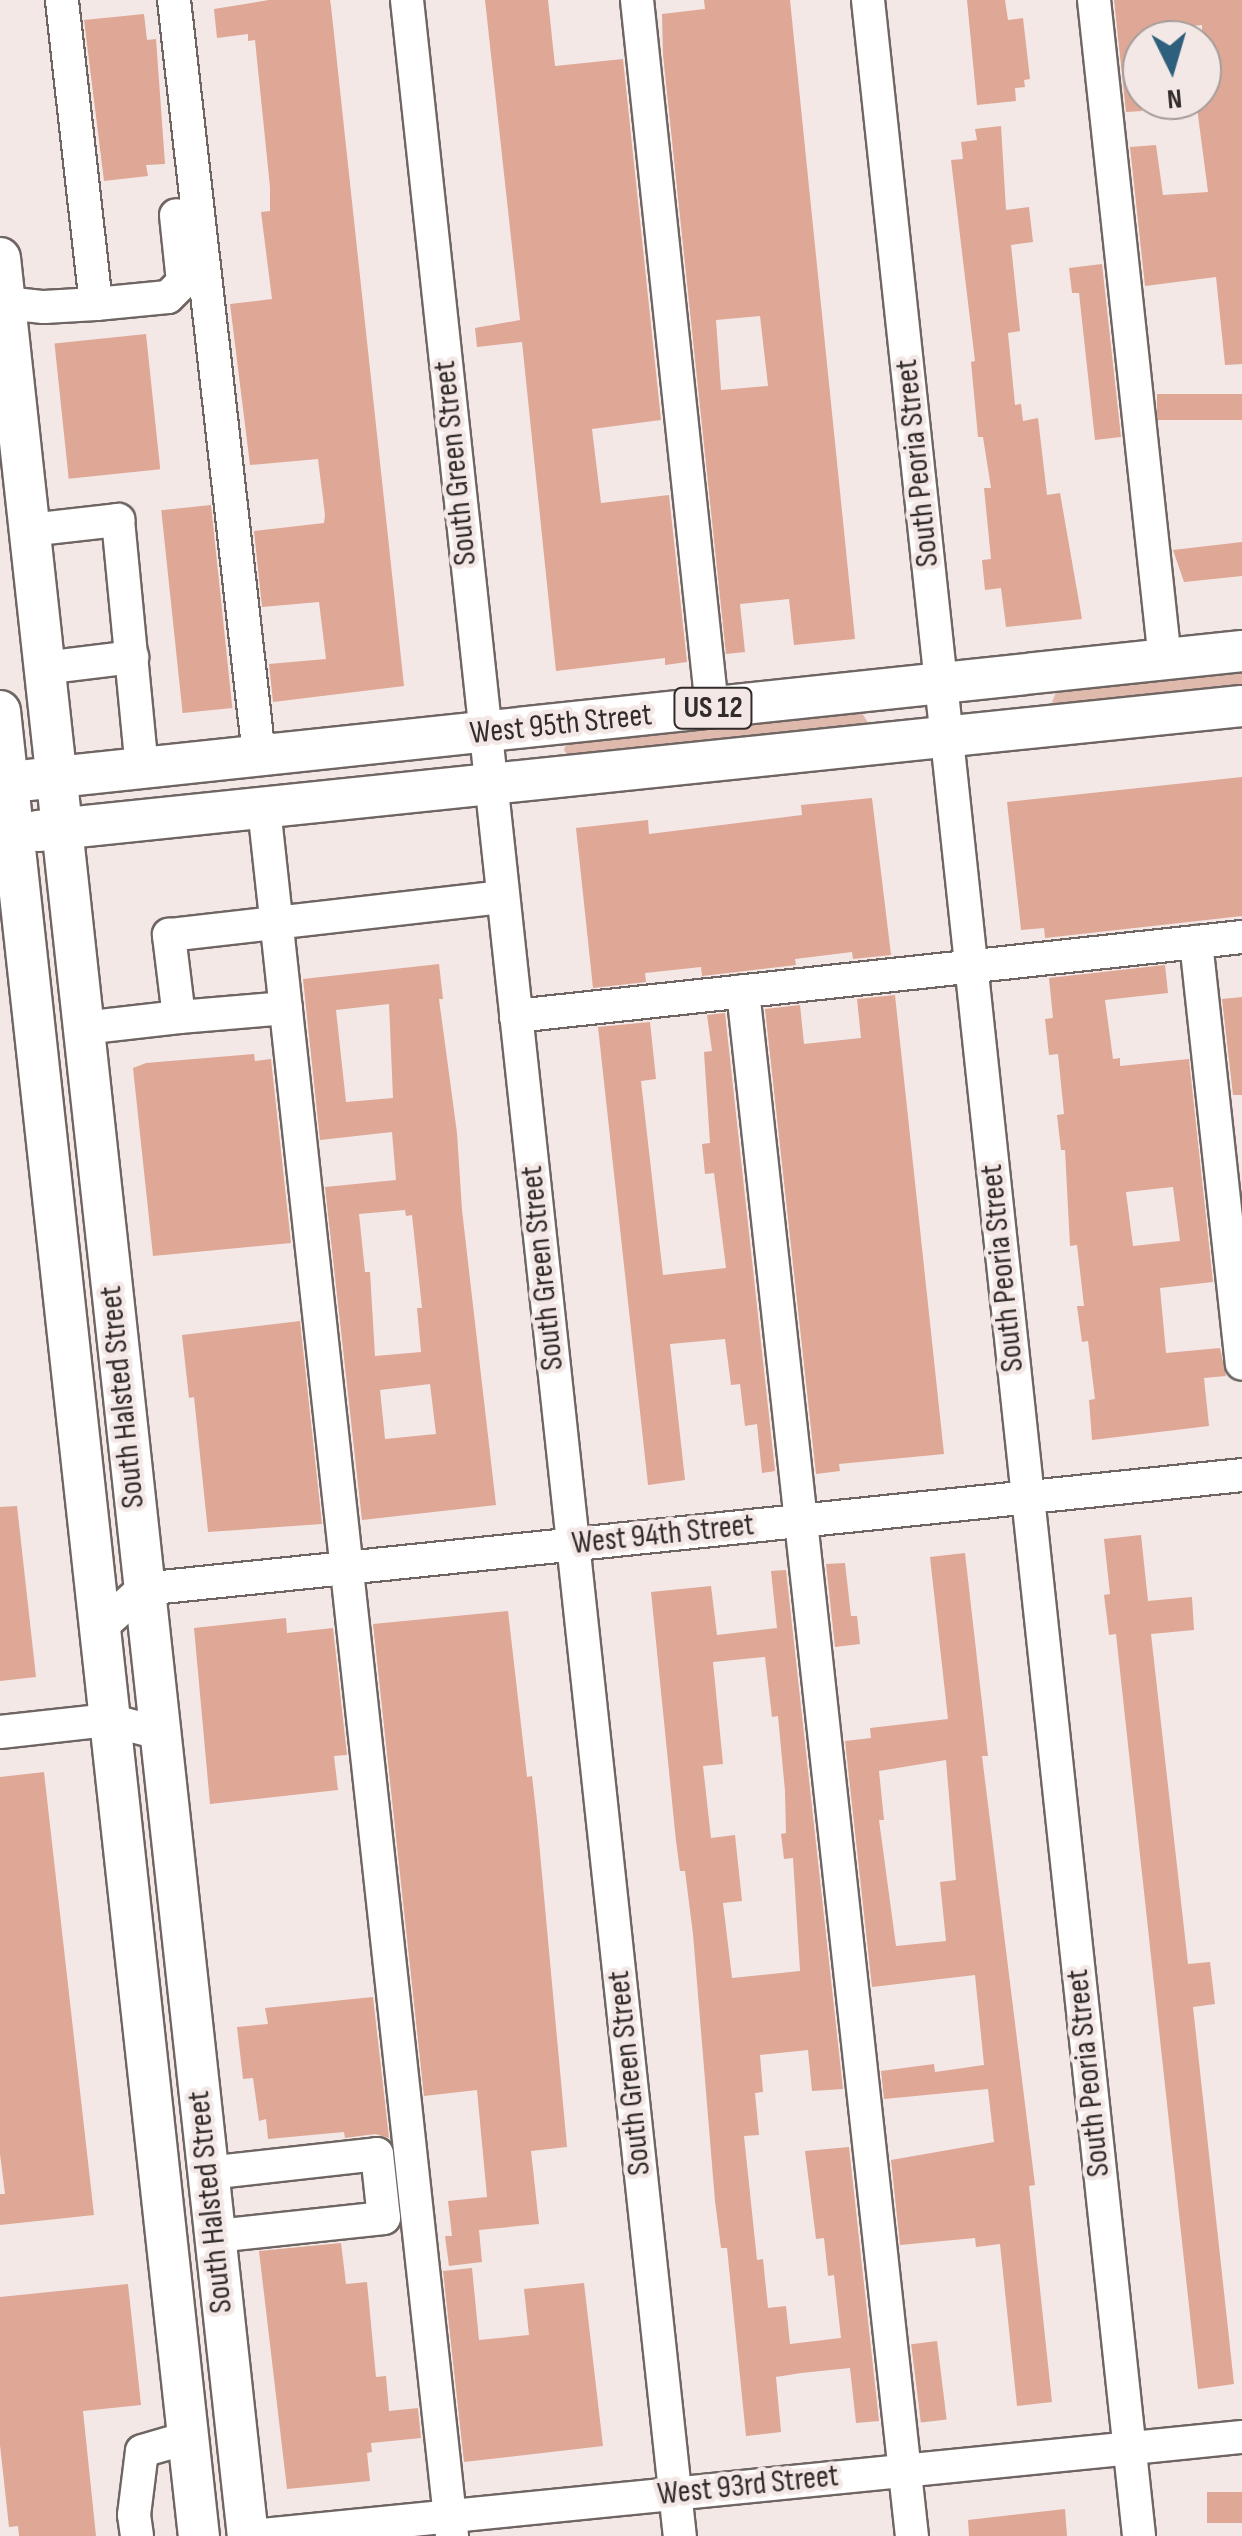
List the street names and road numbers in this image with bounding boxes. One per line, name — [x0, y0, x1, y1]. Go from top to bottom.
street label: South Peoria Street — [888, 357, 948, 569]
street label: South Green Street — [426, 359, 486, 567]
road number: US 12 — [673, 683, 753, 733]
street label: West 95th Street — [468, 696, 654, 754]
street label: South Peoria Street — [973, 1162, 1033, 1374]
street label: South Green Street — [513, 1164, 573, 1372]
street label: South Halsted Street — [92, 1284, 154, 1510]
street label: West 94th Street — [570, 1506, 756, 1564]
street label: South Peoria Street — [1059, 1967, 1119, 2179]
street label: South Green Street — [600, 1969, 660, 2177]
street label: South Halsted Street — [180, 2089, 242, 2315]
street label: West 93rd Street — [656, 2457, 840, 2515]

